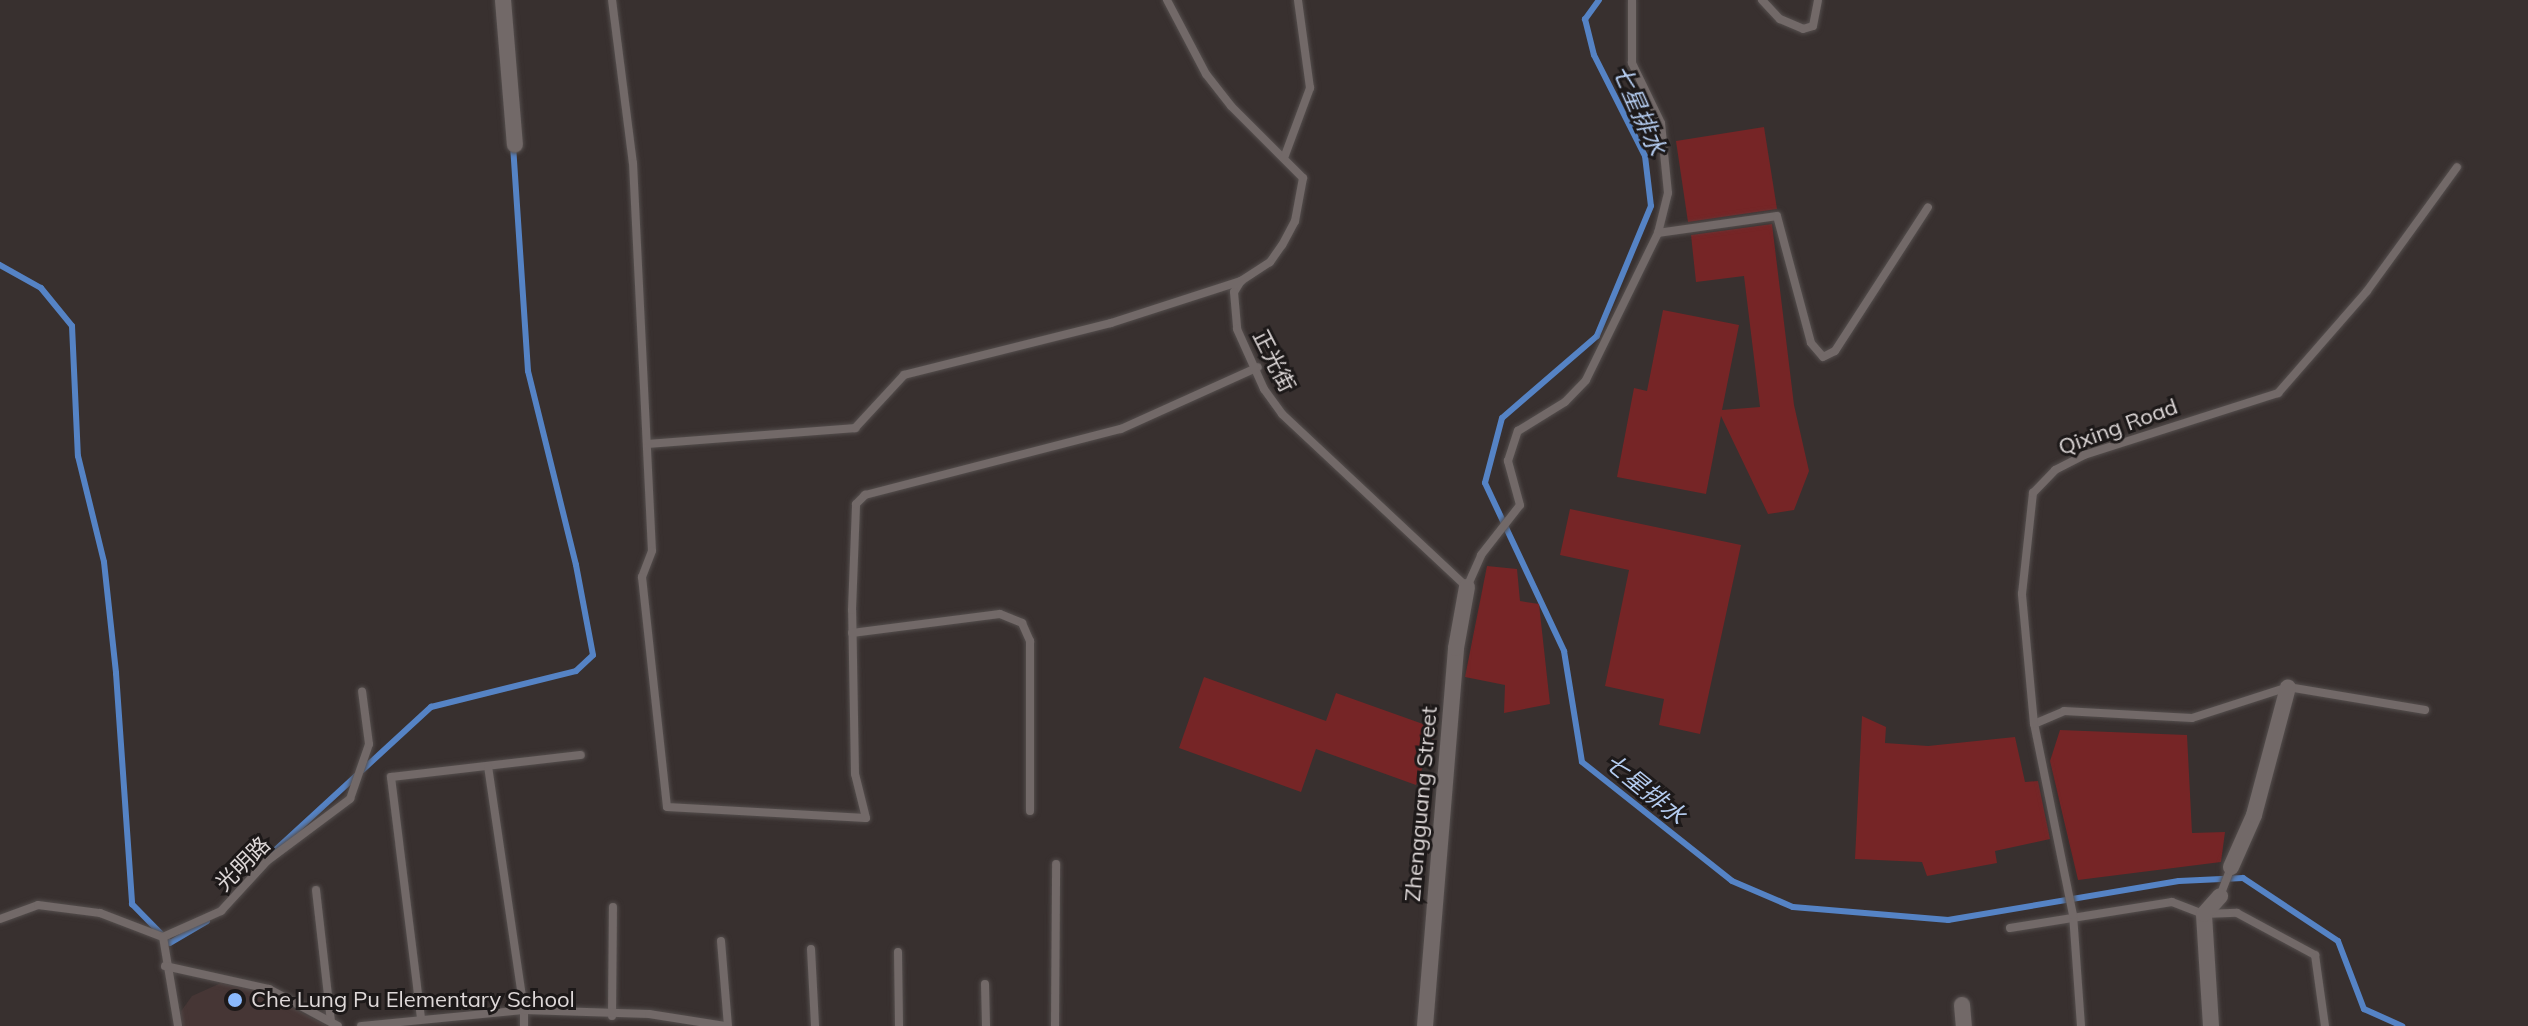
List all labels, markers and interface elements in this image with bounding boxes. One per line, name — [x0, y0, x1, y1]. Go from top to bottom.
water label: 七星排水 — [1606, 60, 1672, 160]
street label: 正光街 — [1247, 326, 1301, 396]
street label: Qixing Road — [2055, 393, 2181, 461]
street label: Zhengguang Street — [1399, 705, 1443, 903]
water label: 七星排水 — [1599, 748, 1691, 830]
street label: 光明路 — [210, 831, 276, 897]
place label: Che Lung Pu Elementary School — [251, 987, 575, 1013]
marker: Che Lung Pu Elementary School — [226, 991, 244, 1009]

